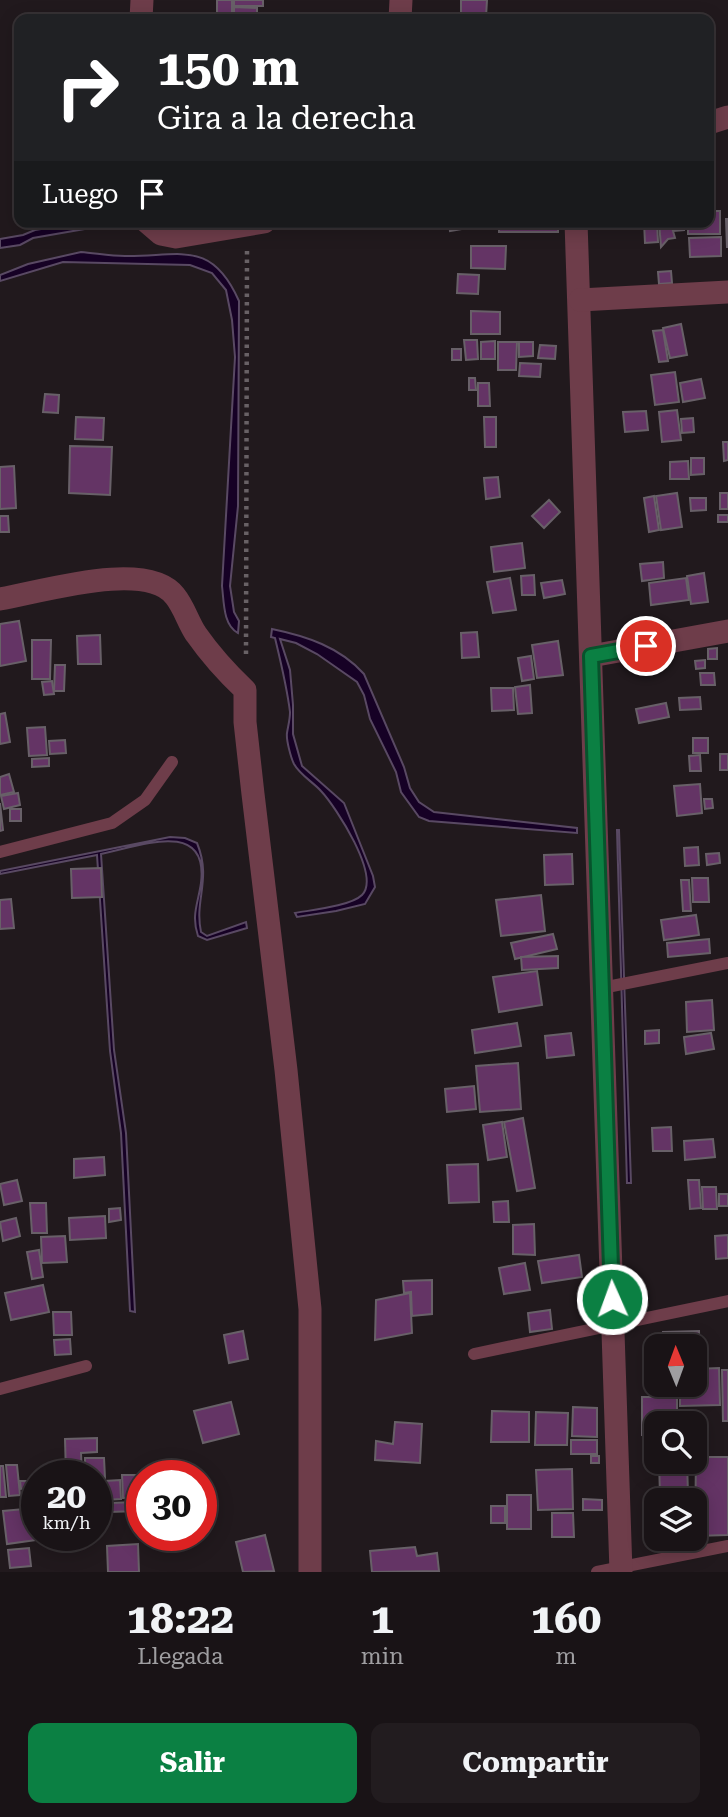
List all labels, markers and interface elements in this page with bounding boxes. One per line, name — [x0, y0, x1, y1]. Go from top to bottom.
text: 150 m — [157, 40, 299, 97]
icon: right — [42, 42, 133, 133]
text: Gira a la derecha — [157, 99, 416, 137]
icon: arrive — [133, 175, 171, 213]
text: Luego — [42, 179, 119, 209]
pin — [616, 616, 676, 676]
icon: arrive — [627, 627, 665, 665]
position arrow — [575, 1262, 649, 1336]
north arrow — [644, 1334, 707, 1396]
map controls — [644, 1334, 707, 1551]
button: search — [644, 1411, 707, 1474]
speed limit sign: 30 — [126, 1460, 217, 1551]
text: 20 — [47, 1476, 86, 1517]
button: layers — [644, 1488, 707, 1551]
text: km/h — [42, 1512, 91, 1533]
text: 18:22 — [127, 1594, 234, 1643]
text: 1 — [371, 1594, 394, 1643]
text: 160 — [531, 1594, 601, 1643]
text: Llegada — [137, 1643, 223, 1670]
text: min — [361, 1643, 404, 1670]
text: m — [555, 1643, 576, 1670]
button: Salir — [28, 1723, 357, 1803]
button: Compartir — [371, 1723, 700, 1803]

